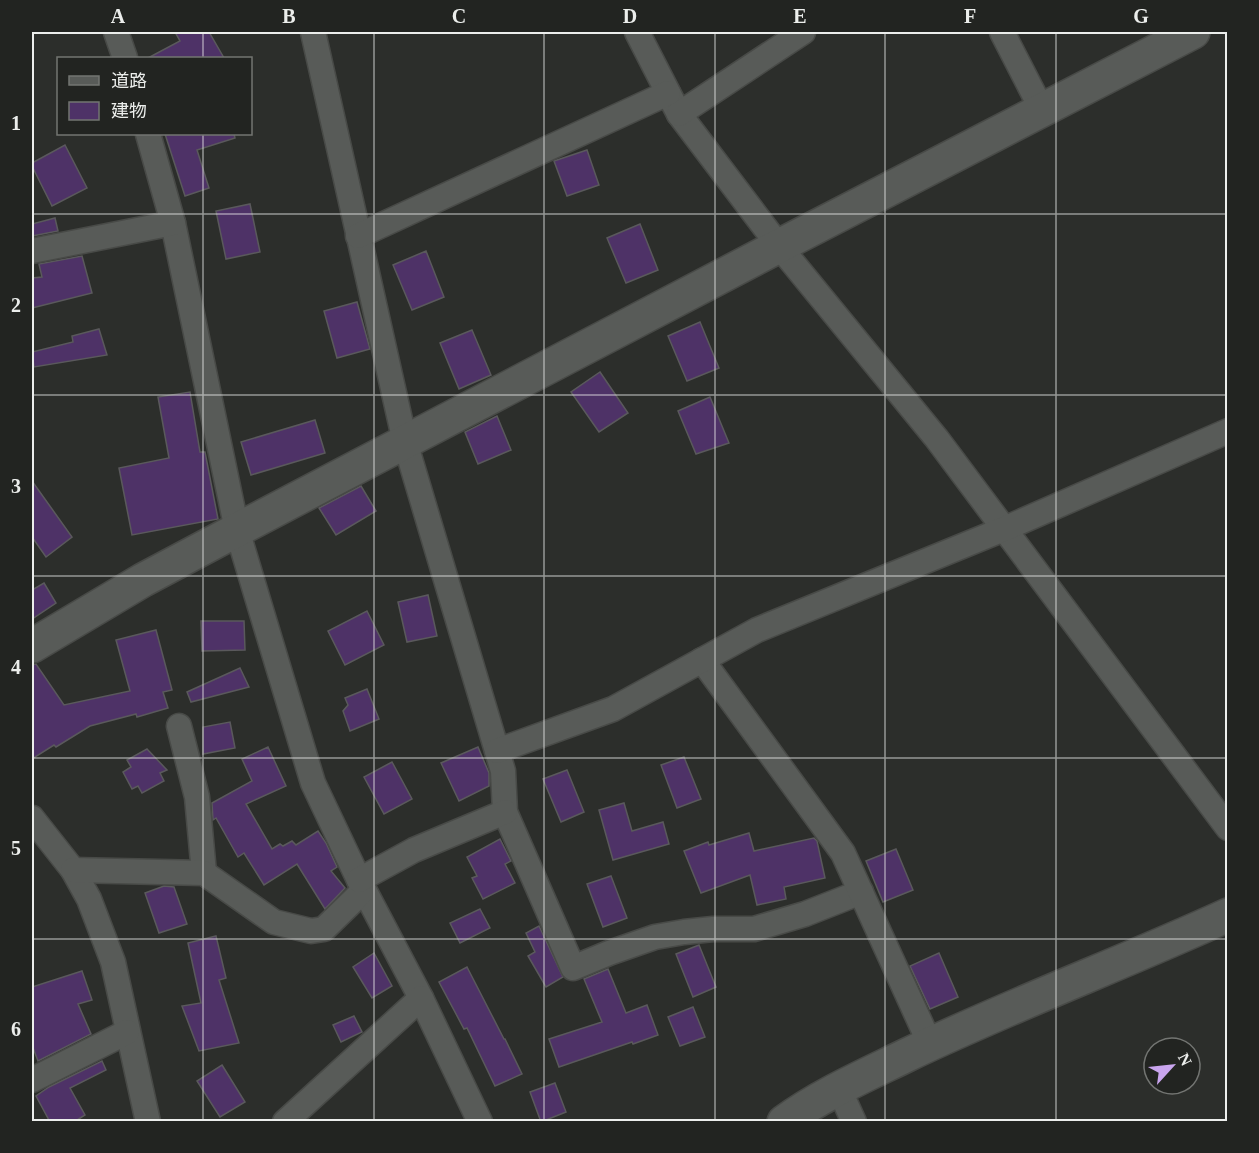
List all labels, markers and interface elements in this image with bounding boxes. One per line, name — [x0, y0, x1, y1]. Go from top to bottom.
text: A — [111, 5, 126, 27]
text: B — [282, 5, 296, 27]
text: C — [452, 5, 466, 27]
text: D — [623, 5, 637, 27]
text: E — [793, 5, 807, 27]
text: F — [964, 5, 976, 27]
text: G — [1133, 5, 1149, 27]
legend — [57, 57, 252, 135]
text: 道路 — [111, 71, 147, 91]
text: 建物 — [111, 101, 147, 121]
text: 1 — [11, 112, 21, 134]
text: 2 — [11, 294, 21, 316]
text: 3 — [11, 475, 21, 497]
text: 4 — [11, 656, 21, 678]
text: 5 — [11, 837, 21, 859]
text: 6 — [11, 1018, 21, 1040]
north arrow — [1142, 1036, 1202, 1096]
text: N — [1175, 1050, 1195, 1069]

